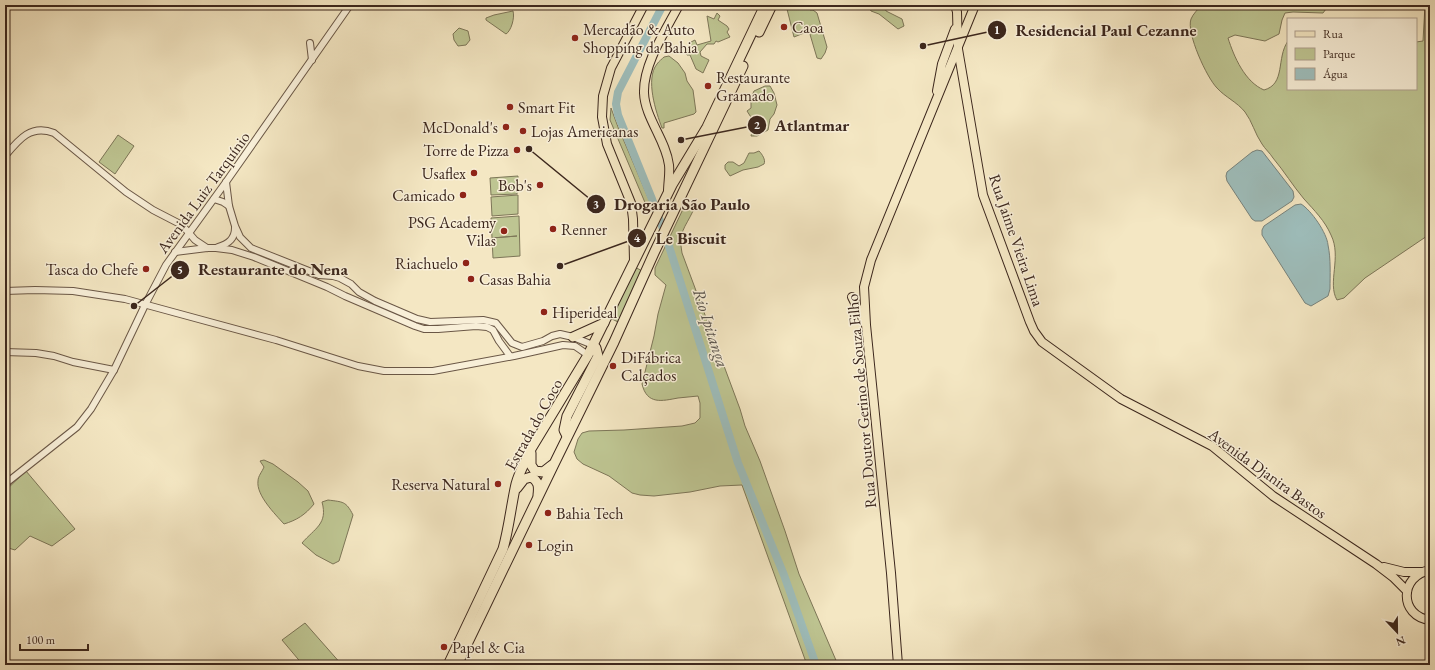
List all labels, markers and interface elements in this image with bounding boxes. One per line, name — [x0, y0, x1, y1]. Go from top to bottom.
callout: Residencial Paul Cezanne — [987, 16, 1205, 45]
place label: Caoa — [792, 17, 824, 38]
legend — [1287, 18, 1417, 90]
place label: Mercadão & Auto Shopping da Bahia — [583, 19, 698, 58]
text: Residencial Paul Cezanne — [1015, 19, 1197, 41]
marker: Caoa — [779, 22, 789, 32]
text: 1 — [994, 22, 1000, 38]
text: Rua — [1323, 26, 1343, 42]
marker: Mercadão & Auto Shopping da Bahia — [570, 33, 580, 43]
text: Parque — [1323, 46, 1355, 62]
text: Água — [1322, 66, 1348, 82]
place label: Restaurante Gramado — [716, 67, 790, 106]
marker: Restaurante Gramado — [703, 81, 713, 91]
place label: Smart Fit — [518, 97, 575, 118]
marker: Smart Fit — [505, 102, 515, 112]
callout: Atlantmar — [747, 111, 858, 140]
text: Atlantmar — [774, 114, 849, 136]
place label: McDonald's — [422, 117, 498, 138]
text: 2 — [754, 117, 761, 133]
place label: Lojas Americanas — [531, 121, 638, 142]
marker: McDonald's — [501, 122, 511, 132]
marker: Lojas Americanas — [518, 126, 528, 136]
street label: Avenida Luiz Tarquínio — [152, 127, 255, 258]
place label: Torre de Pizza — [423, 140, 510, 161]
marker: Torre de Pizza — [512, 145, 522, 155]
place label: Usaflex — [422, 163, 466, 184]
marker: Usaflex — [469, 168, 479, 178]
street label: Rua Jaime Vieira Lima — [984, 171, 1049, 310]
place label: Bob's — [498, 175, 532, 196]
marker: Bob's — [535, 180, 545, 190]
place label: Camicado — [392, 185, 455, 206]
callout: Drogaria São Paulo — [586, 189, 759, 218]
marker: Camicado — [458, 190, 468, 200]
text: Drogaria São Paulo — [614, 193, 751, 215]
text: 3 — [593, 196, 599, 212]
place label: PSG Academy Vilas — [408, 212, 497, 251]
place label: Renner — [561, 219, 608, 240]
callout: Le Biscuit — [627, 223, 734, 252]
marker: Renner — [548, 224, 558, 234]
marker: PSG Academy Vilas — [499, 226, 509, 236]
text: Le Biscuit — [656, 227, 727, 249]
text: 4 — [634, 230, 641, 246]
place label: Riachuelo — [395, 253, 458, 274]
callout: Restaurante do Nena — [170, 255, 356, 284]
text: Restaurante do Nena — [198, 258, 348, 280]
marker: Riachuelo — [461, 258, 471, 268]
place label: Tasca do Chefe — [46, 259, 138, 280]
text: 5 — [177, 262, 183, 278]
marker: Tasca do Chefe — [141, 264, 151, 274]
place label: Casas Bahia — [479, 269, 552, 290]
marker: Casas Bahia — [466, 274, 476, 284]
water label: Rio Ipitanga — [688, 286, 734, 370]
street label: Rua Doutor Gerino de Souza Filho — [842, 293, 881, 509]
place label: Hiperideal — [552, 302, 617, 323]
marker: Hiperideal — [539, 307, 549, 317]
place label: DiFábrica Calçados — [621, 347, 682, 386]
marker: DiFábrica Calçados — [608, 361, 618, 371]
street label: Estrada do Coco — [500, 375, 567, 474]
street label: Avenida Djanira Bastos — [1204, 423, 1331, 523]
place label: Reserva Natural — [391, 474, 490, 495]
marker: Reserva Natural — [493, 479, 503, 489]
place label: Bahia Tech — [556, 503, 623, 524]
marker: Bahia Tech — [543, 508, 553, 518]
place label: Login — [537, 535, 574, 556]
marker: Login — [524, 540, 534, 550]
north arrow — [1377, 612, 1417, 652]
scale bar — [20, 626, 88, 652]
text: 100 m — [26, 632, 56, 648]
text: N — [1394, 633, 1407, 649]
place label: Papel & Cia — [452, 637, 526, 658]
marker: Papel & Cia — [439, 642, 449, 652]

